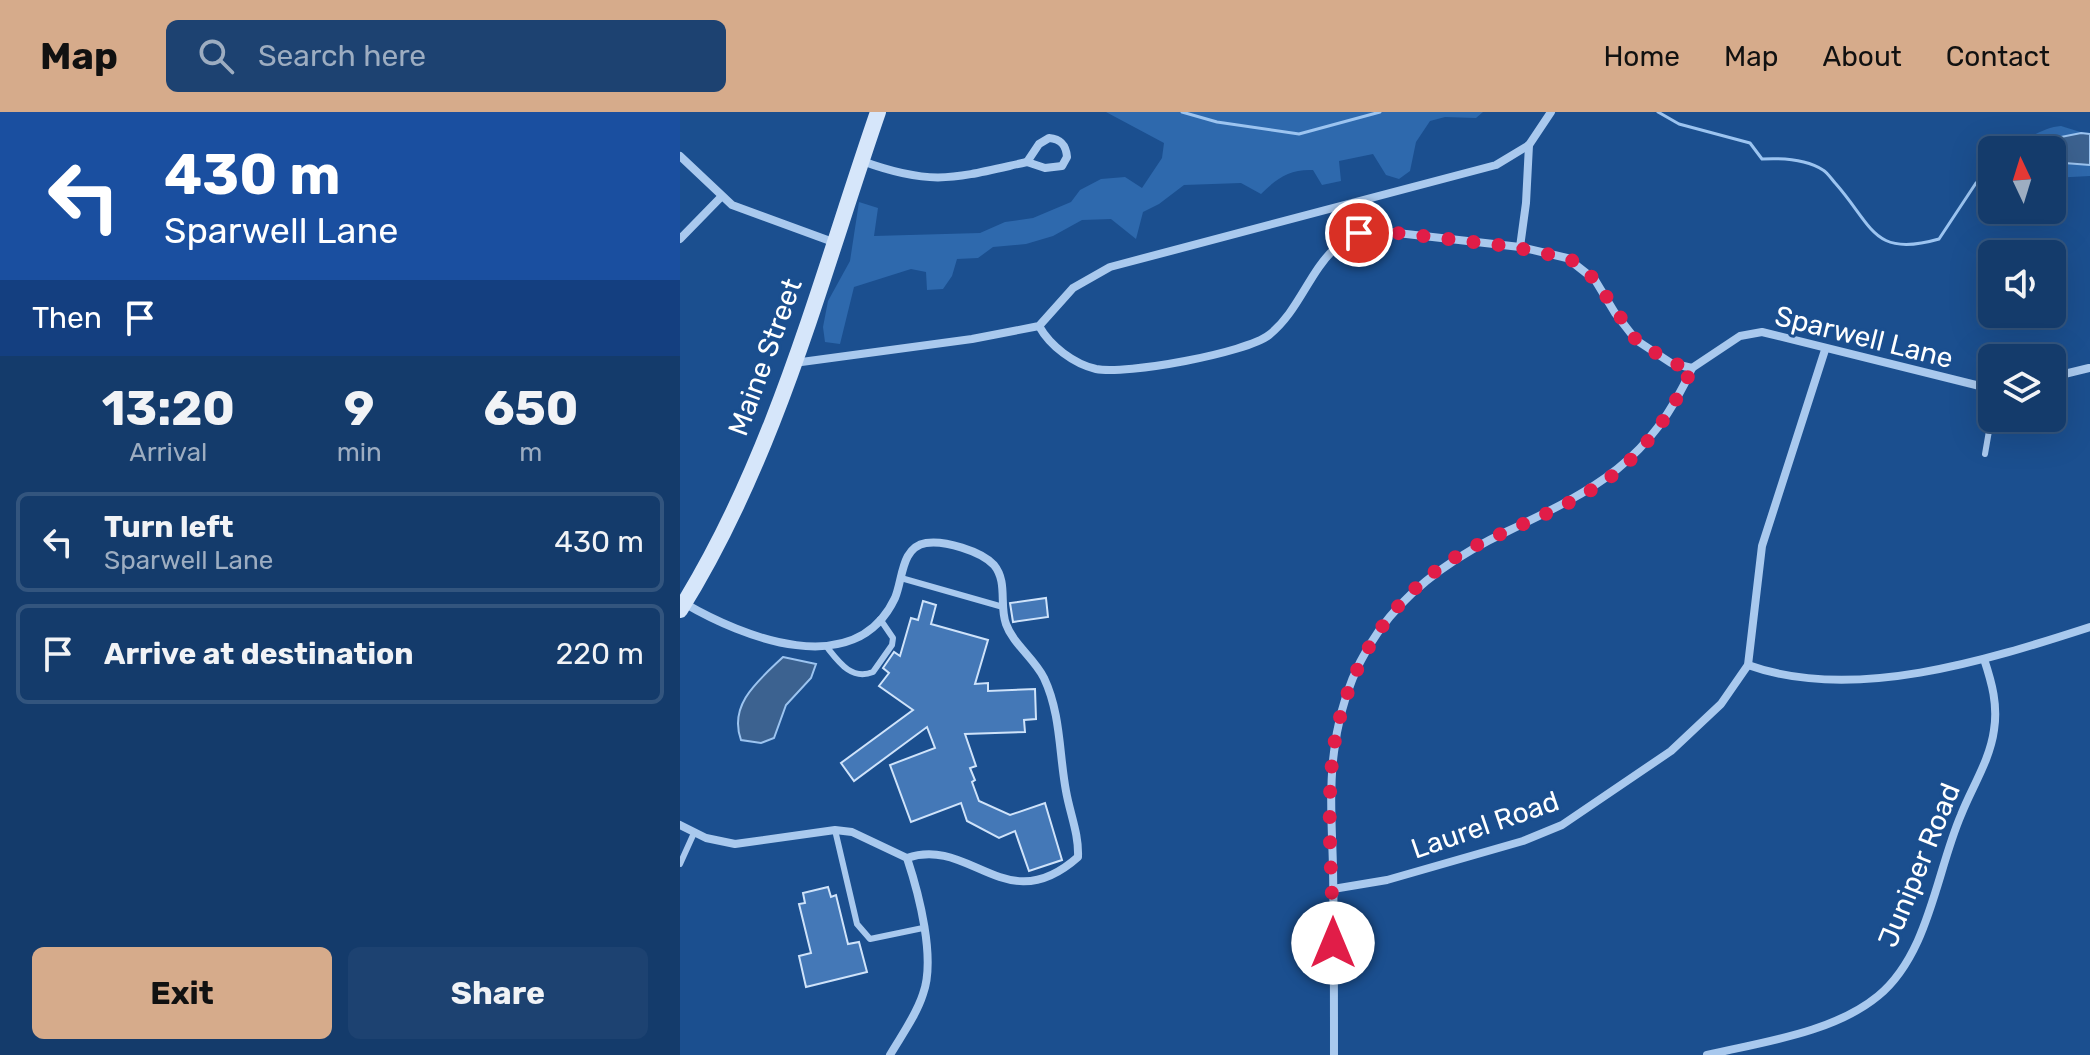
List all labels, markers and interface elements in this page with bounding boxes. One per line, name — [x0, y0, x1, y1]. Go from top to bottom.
search box — [166, 20, 726, 92]
text: Map — [40, 33, 118, 79]
icon: search — [194, 34, 238, 78]
text: Search here — [258, 38, 426, 74]
text: Home — [1603, 40, 1680, 73]
text: Map — [1724, 40, 1778, 73]
text: About — [1822, 40, 1902, 73]
text: Contact — [1946, 40, 2050, 73]
north arrow — [1978, 136, 2066, 224]
map controls — [1978, 136, 2066, 432]
text: 430 m — [164, 142, 340, 208]
icon: left — [32, 144, 136, 248]
pin — [1325, 199, 1393, 267]
text: Sparwell Lane — [164, 209, 398, 252]
icon: arrive — [1337, 211, 1381, 255]
button: sound — [1978, 240, 2066, 328]
street label: Maine Street — [721, 274, 809, 440]
icon: arrive — [118, 296, 162, 340]
street label: Sparwell Lane — [1772, 299, 1956, 375]
text: Then — [32, 300, 102, 336]
button: layers — [1978, 344, 2066, 432]
text: 13:20 — [102, 380, 235, 437]
text: 9 — [344, 380, 375, 437]
text: 650 — [483, 380, 578, 437]
text: Arrival — [129, 437, 207, 468]
text: min — [337, 437, 382, 468]
text: m — [519, 437, 542, 468]
text: Turn left — [104, 509, 234, 545]
icon: left — [36, 520, 80, 564]
text: 430 m — [554, 524, 644, 560]
text: Sparwell Lane — [104, 545, 273, 576]
icon: arrive — [36, 632, 80, 676]
text: Arrive at destination — [104, 636, 414, 672]
text: 220 m — [556, 636, 644, 672]
street label: Juniper Road — [1871, 778, 1967, 952]
street label: Laurel Road — [1407, 784, 1563, 866]
position arrow — [1291, 901, 1375, 985]
button: Exit — [32, 947, 332, 1039]
button: Share — [348, 947, 648, 1039]

